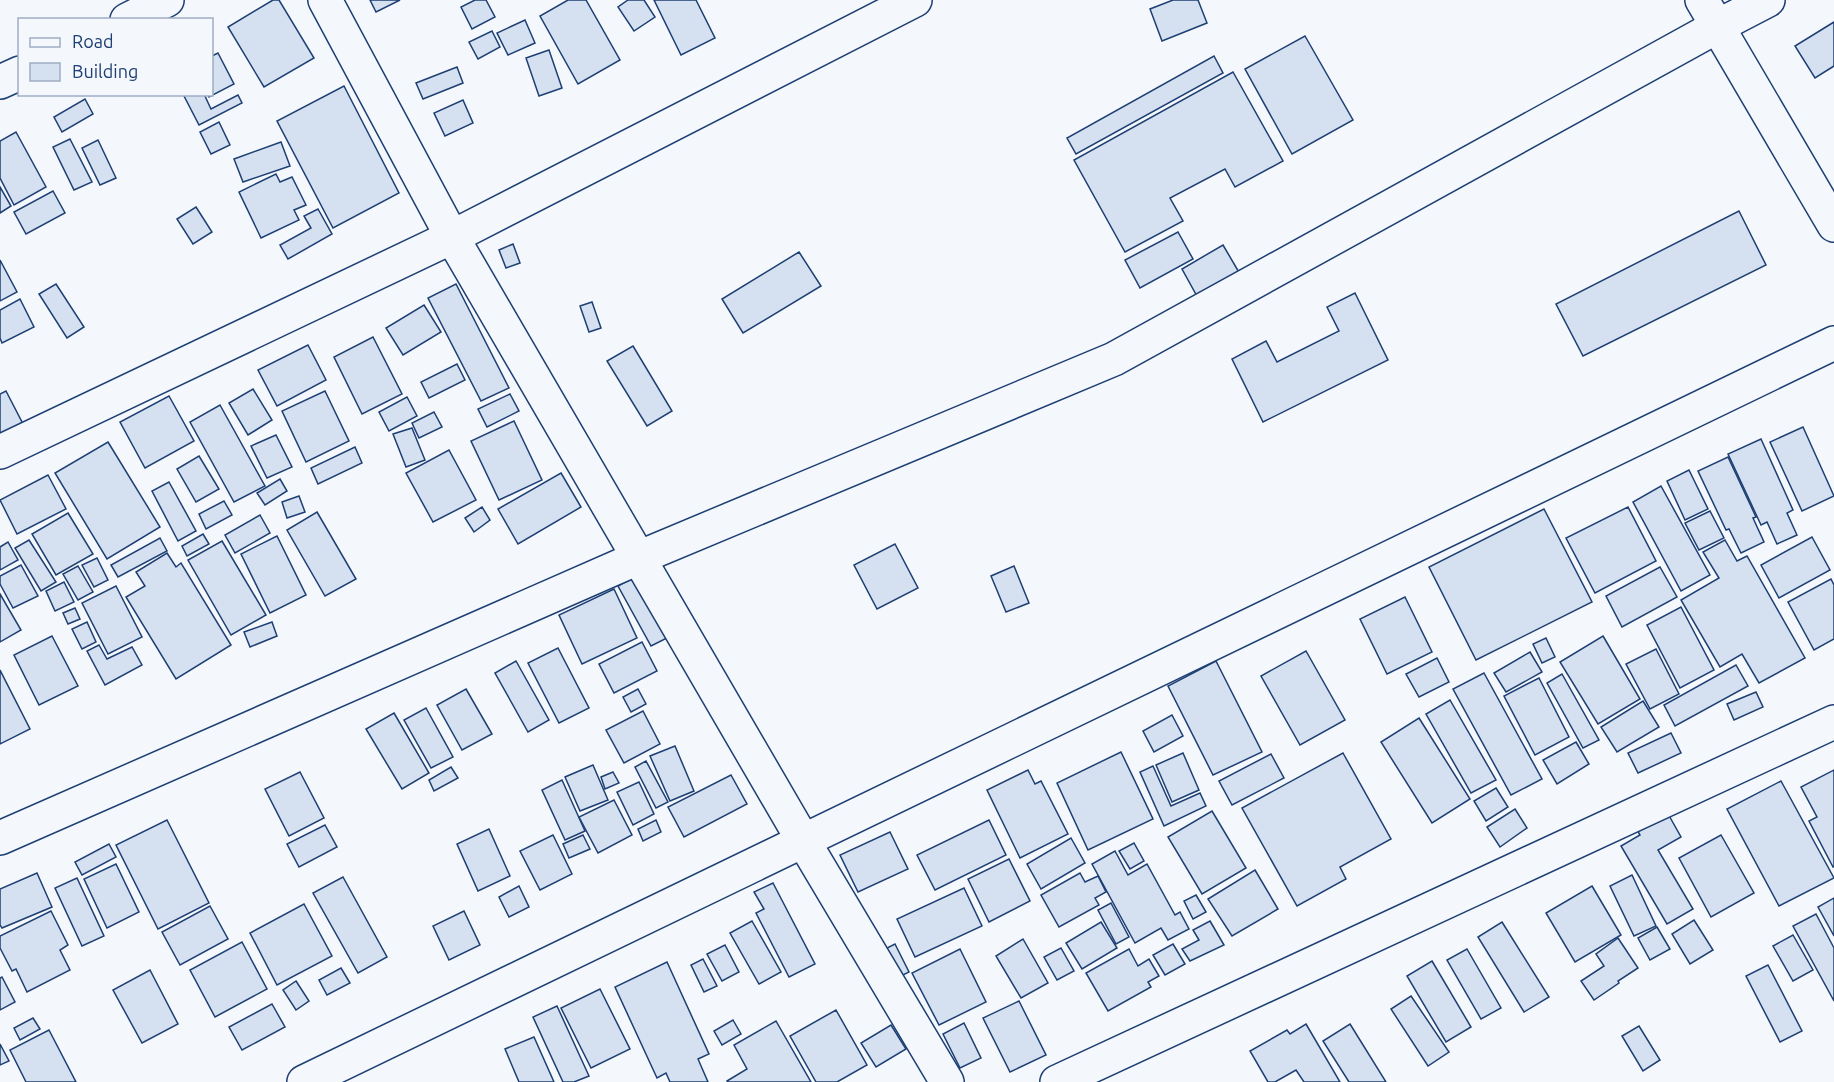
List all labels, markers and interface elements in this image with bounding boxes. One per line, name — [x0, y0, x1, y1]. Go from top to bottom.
legend — [18, 18, 213, 96]
text: Road — [72, 31, 114, 51]
text: Building — [72, 61, 138, 81]

